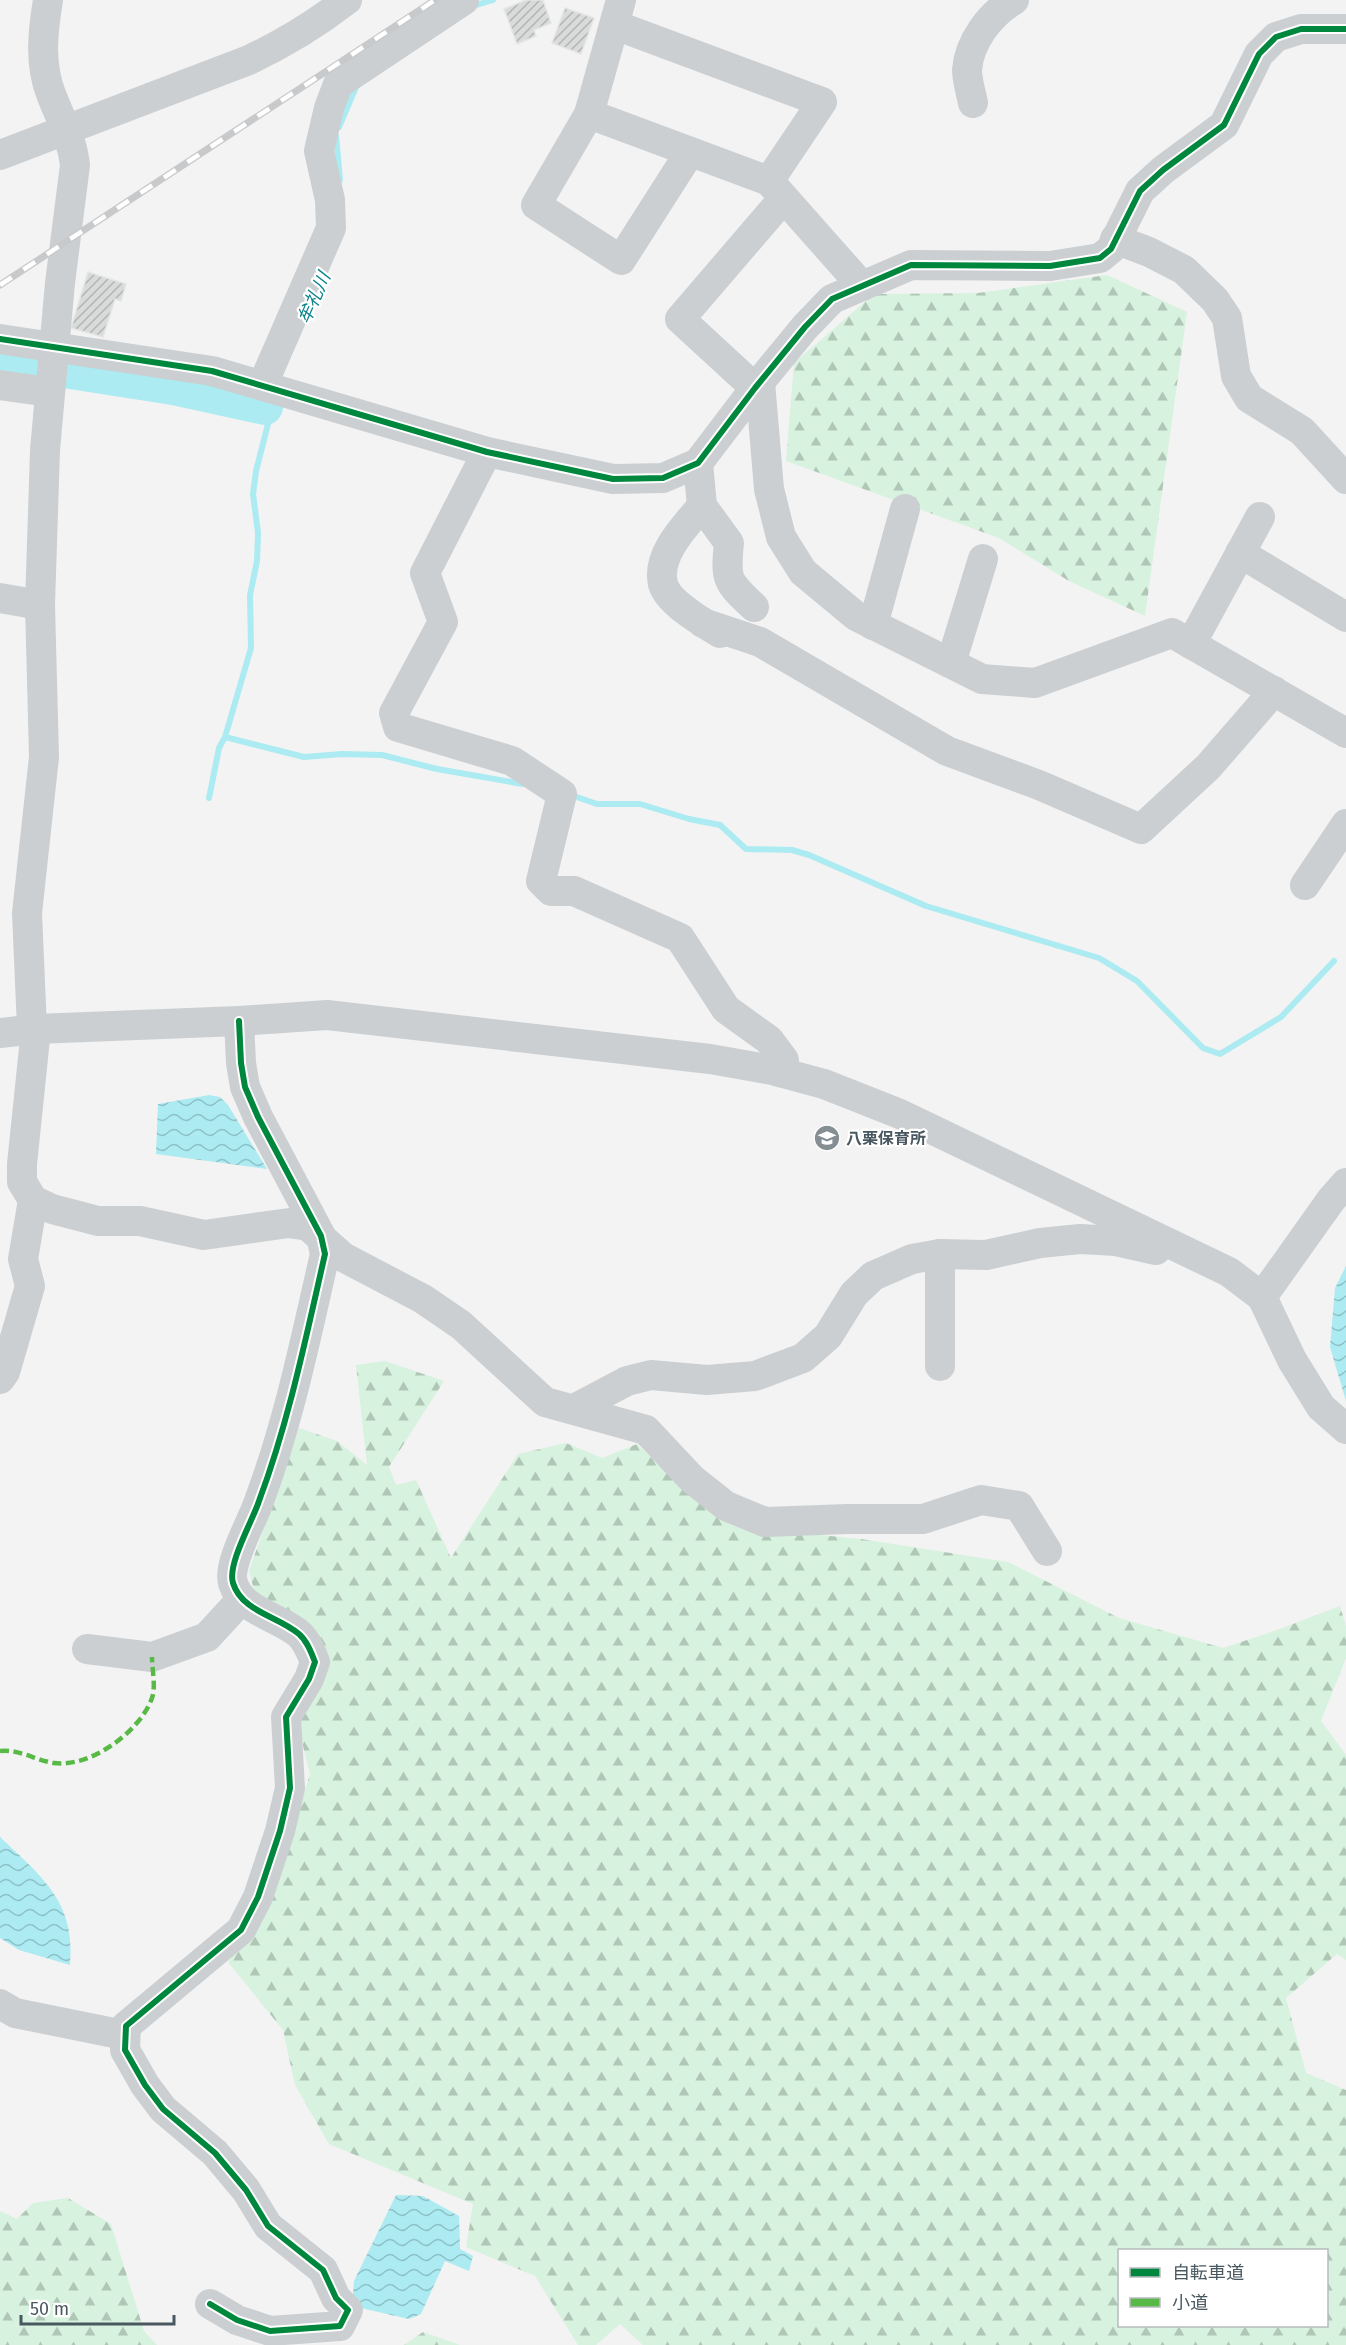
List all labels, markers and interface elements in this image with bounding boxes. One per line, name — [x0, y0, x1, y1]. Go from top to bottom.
water label: 牟礼川 — [293, 267, 336, 327]
school or university icon: 八栗保育所 — [812, 1123, 842, 1153]
place label: 八栗保育所 — [846, 1129, 926, 1148]
legend — [1118, 2249, 1328, 2327]
text: 自転車道 — [1172, 2262, 1244, 2284]
scale bar — [21, 2288, 174, 2326]
text: 小道 — [1172, 2292, 1208, 2314]
text: 50 m — [30, 2298, 69, 2320]

